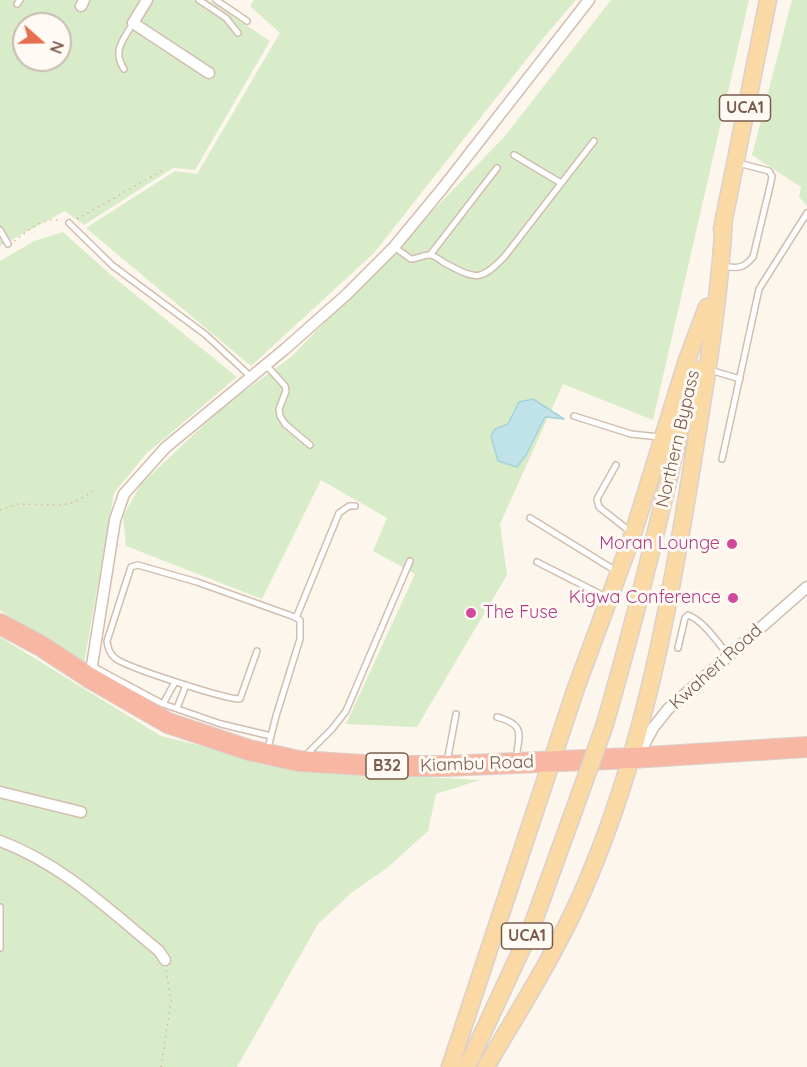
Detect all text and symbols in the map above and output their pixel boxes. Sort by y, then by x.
north arrow [12,12,72,72]
text: N [46,39,68,56]
road number: UCA1 [720,95,771,121]
street label: Northern Bypass [652,368,704,510]
place label: Moran Lounge [599,533,720,555]
marker: Moran Lounge [725,537,739,551]
place label: Kigwa Conference [569,587,721,609]
marker: Kigwa Conference [726,591,740,605]
place label: The Fuse [483,602,558,624]
marker: The Fuse [464,606,478,620]
street label: Kwaheri Road [665,620,767,714]
street label: Kiambu Road [420,751,534,777]
road number: B32 [366,753,408,779]
road number: UCA1 [502,923,552,949]

